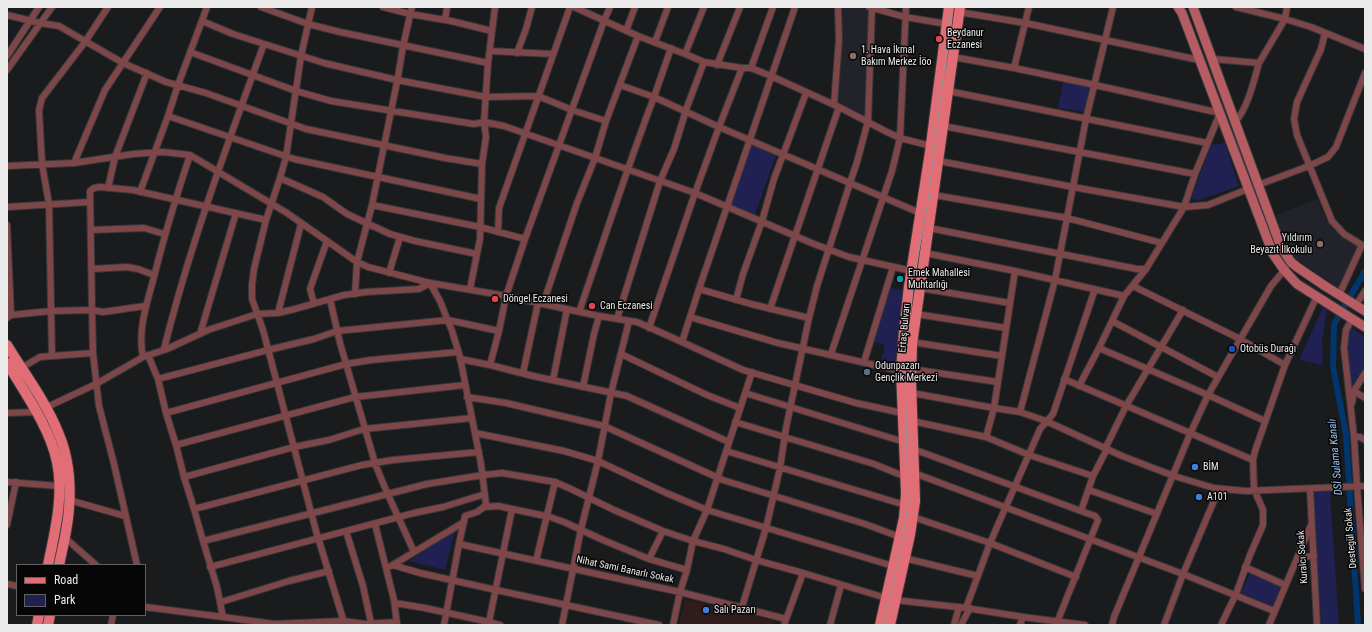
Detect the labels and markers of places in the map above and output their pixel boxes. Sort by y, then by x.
place label: Beydanur Eczanesi [947,27,984,50]
marker: Beydanur Eczanesi [934,34,944,44]
place label: 1. Hava İkmal Bakım Merkez İöo [861,44,932,68]
marker: 1. Hava İkmal Bakım Merkez İöo [848,51,858,61]
place label: Yıldırım Beyazıt İlkokulu [1250,232,1312,256]
marker: Yıldırım Beyazıt İlkokulu [1315,239,1325,249]
place label: Emek Mahallesi Muhtarlığı [908,267,970,290]
marker: Emek Mahallesi Muhtarlığı [895,274,905,284]
place label: Döngel Eczanesi [503,293,568,305]
marker: Döngel Eczanesi [490,294,500,304]
place label: Can Eczanesi [600,300,653,312]
marker: Can Eczanesi [587,301,597,311]
place label: Otobüs Durağı [1240,343,1296,355]
marker: Otobüs Durağı [1227,344,1237,354]
place label: Odunpazarı Gençlik Merkezi [875,360,938,384]
marker: Odunpazarı Gençlik Merkezi [862,367,872,377]
place label: BİM [1203,461,1219,473]
marker: BİM [1190,462,1200,472]
place label: A101 [1207,491,1228,503]
marker: A101 [1194,492,1204,502]
place label: Salı Pazarı [714,604,756,616]
marker: Salı Pazarı [701,605,711,615]

